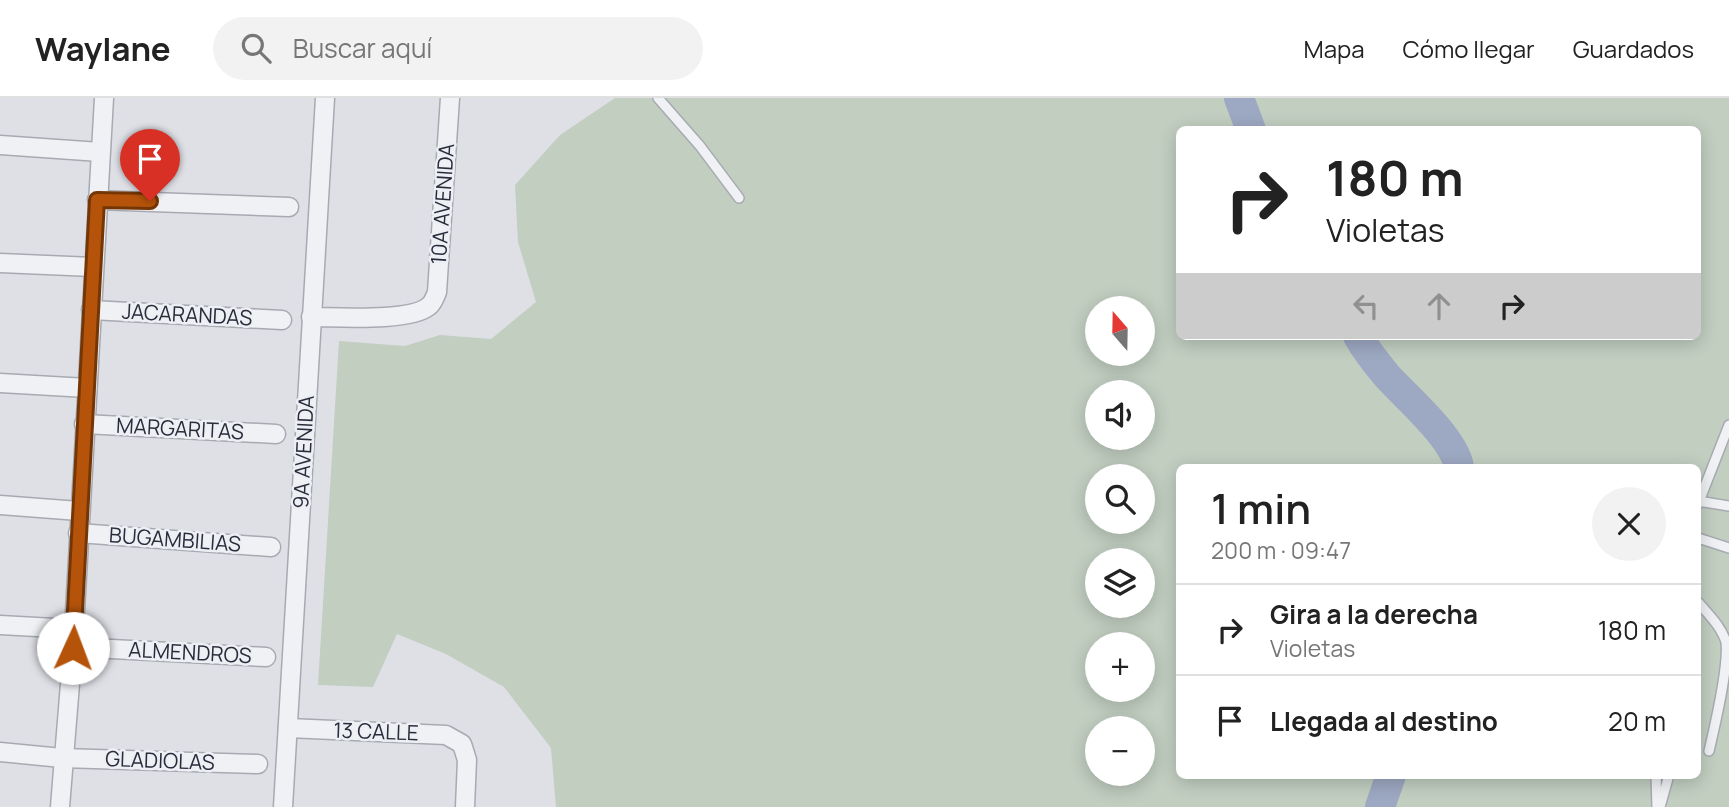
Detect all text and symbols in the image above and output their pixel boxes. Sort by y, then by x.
search box [213,17,703,80]
text: Waylane [35,26,171,71]
icon: search [237,29,275,67]
text: Buscar aquí [293,30,432,66]
text: Mapa [1304,32,1365,65]
text: Cómo llegar [1403,32,1535,65]
text: Guardados [1573,32,1694,65]
pin [120,129,180,201]
icon: arrive [131,140,169,178]
street label: 10A AVENIDA [424,142,460,265]
text: 180 m [1326,144,1464,211]
icon: right [1211,154,1302,245]
text: Violetas [1326,208,1445,252]
icon: left [1347,287,1385,325]
icon: ahead [1420,287,1458,325]
icon: right [1493,287,1531,325]
north arrow [1085,296,1155,366]
map controls [1085,296,1155,786]
street label: JACARANDAS [121,297,253,331]
button: sound [1085,380,1155,450]
street label: 9A AVENIDA [286,395,320,509]
street label: MARGARITAS [115,411,245,445]
button: search [1085,464,1155,534]
text: 1 min [1211,479,1311,537]
button: close [1592,487,1666,561]
street label: BUGAMBILIAS [108,520,242,558]
text: 200 m · 09:47 [1211,534,1351,566]
button: layers [1085,548,1155,618]
text: Gira a la derecha [1270,596,1478,632]
position arrow [36,611,110,685]
icon: right [1211,611,1249,649]
text: 180 m [1598,612,1666,648]
button: + [1085,632,1155,702]
text: Violetas [1270,632,1355,664]
street label: ALMENDROS [128,635,252,669]
icon: arrive [1211,702,1249,740]
text: Llegada al destino [1270,703,1498,739]
text: 20 m [1608,703,1666,739]
street label: 13 CALLE [333,716,419,746]
button: − [1085,716,1155,786]
street label: GLADIOLAS [105,744,215,776]

